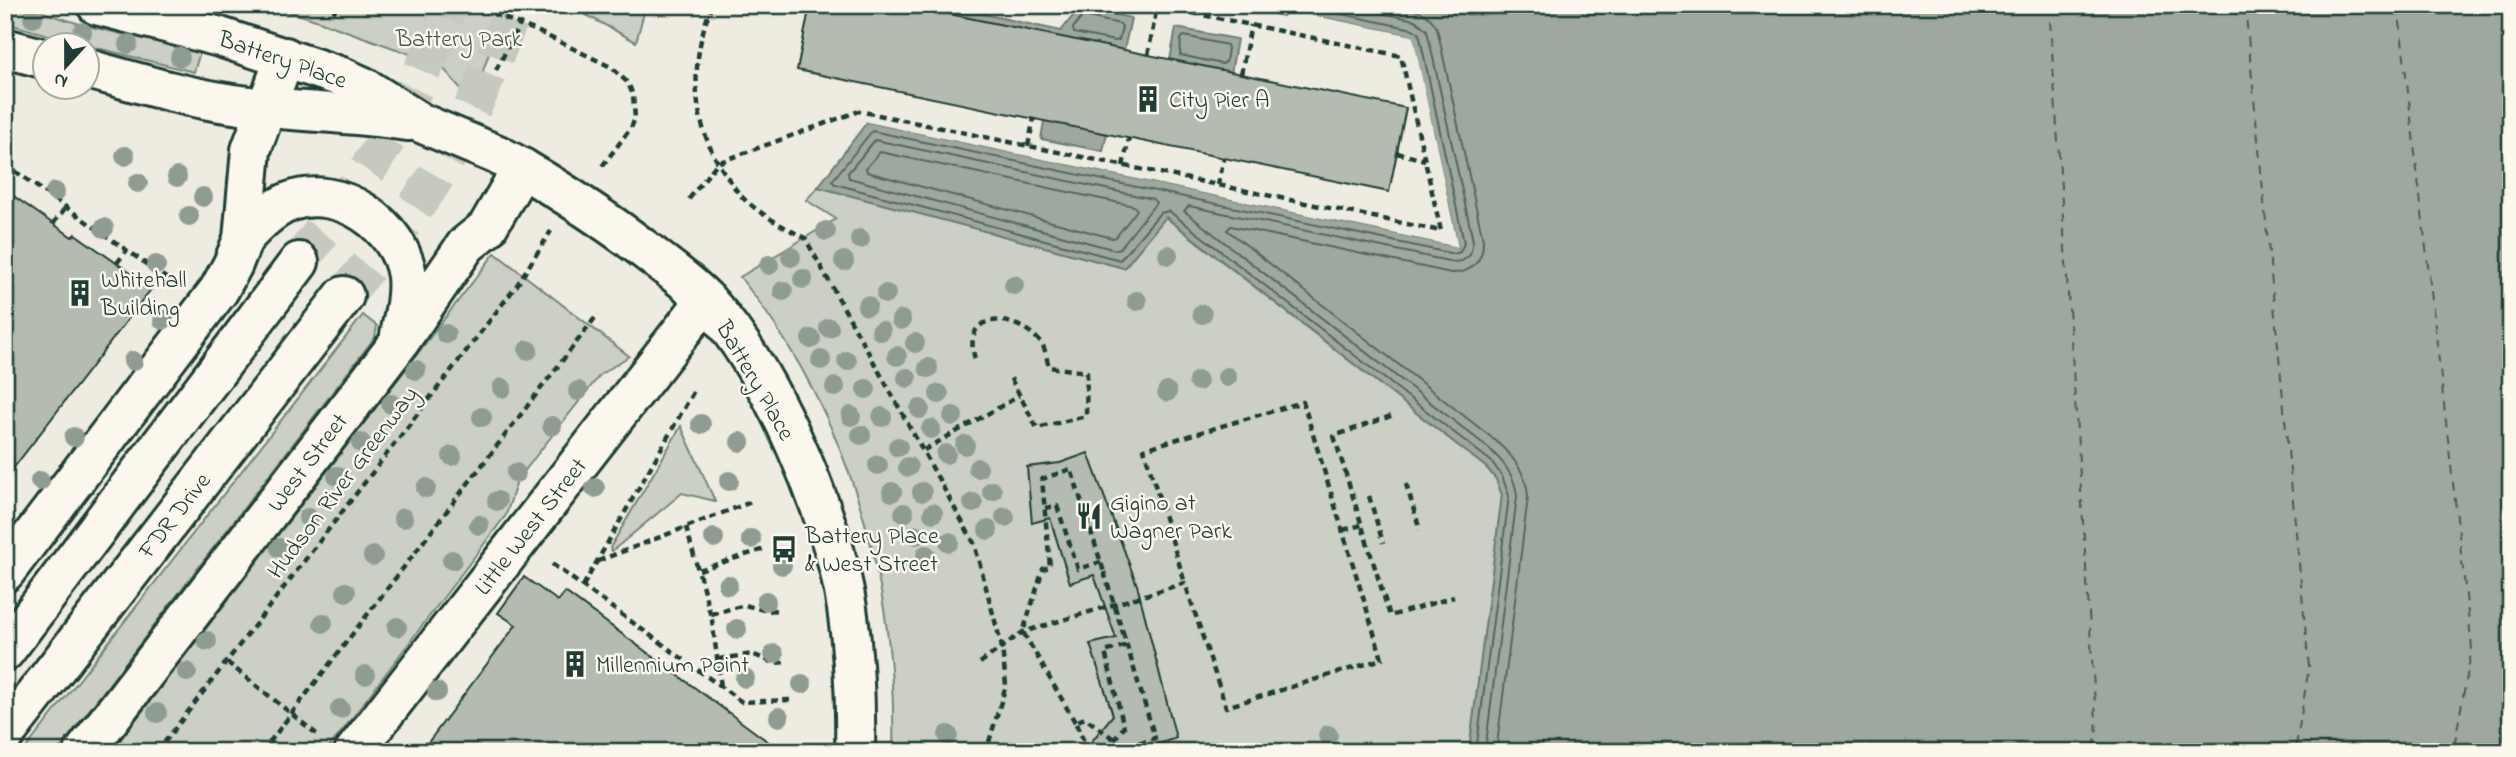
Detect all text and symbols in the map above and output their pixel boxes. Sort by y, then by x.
street label: Battery Place [212,23,351,101]
park label: Battery Park [395,23,523,59]
north arrow [32,32,102,102]
text: N [50,65,72,94]
building icon: City Pier A [1133,84,1163,114]
place label: City Pier A [1169,84,1270,120]
place label: Whitehall Building [100,264,187,327]
building icon: Whitehall Building [65,278,95,308]
street label: Battery Place [704,314,803,449]
street label: Hudson River Greenway [260,380,429,588]
street label: West Street [260,407,358,520]
street label: Little West Street [467,451,597,604]
street label: FDR Drive [130,466,221,568]
place label: Gigino at Wagner Park [1110,487,1232,550]
restaurant icon: Gigino at Wagner Park [1074,501,1104,531]
place label: Battery Place & West Street [804,520,939,583]
bus stop icon: Battery Place & West Street [769,534,799,564]
building icon: Millennium Point [560,649,590,679]
place label: Millennium Point [596,649,749,684]

